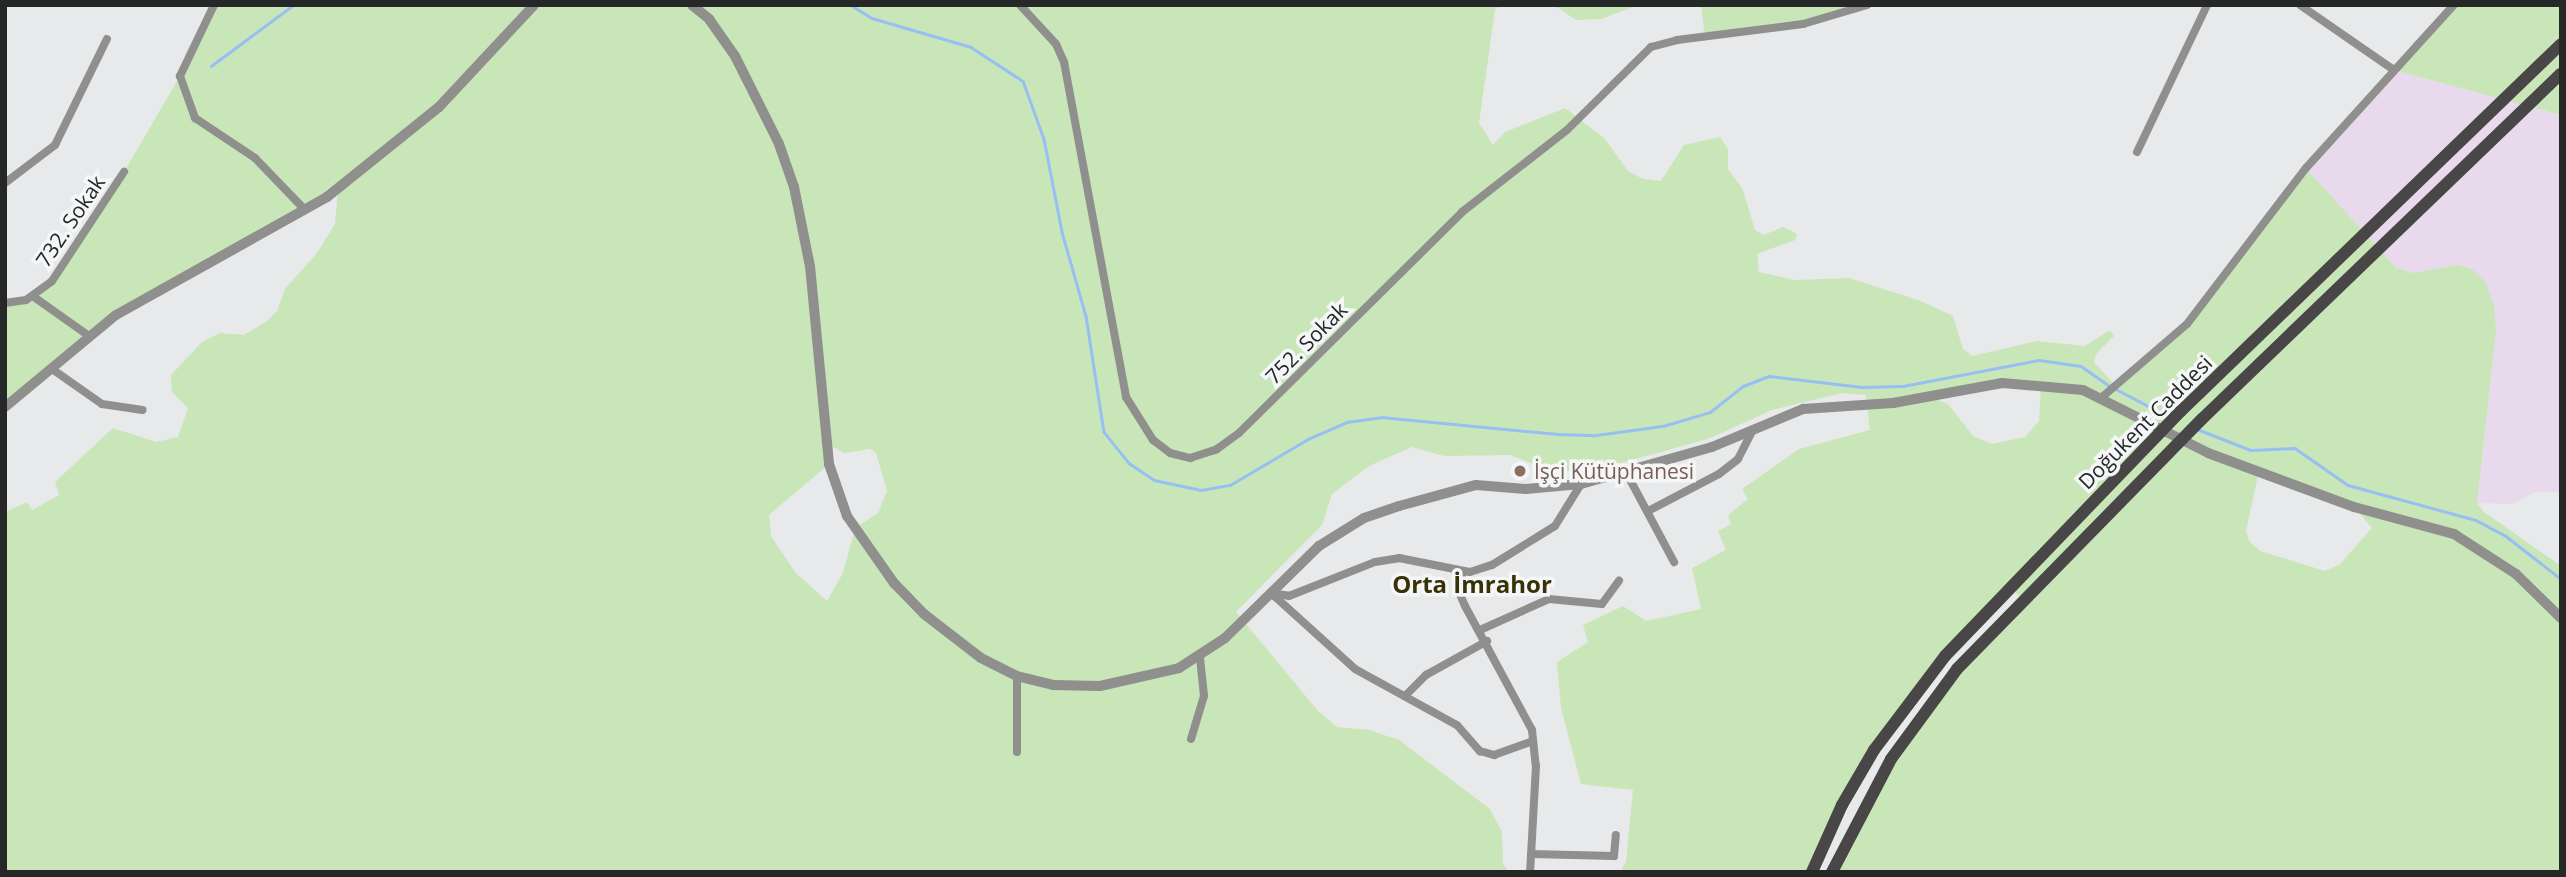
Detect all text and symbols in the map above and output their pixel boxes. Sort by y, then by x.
street label: 732. Sokak [30,170,110,272]
street label: 752. Sokak [1260,297,1352,389]
street label: Doğukent Caddesi [2073,350,2217,494]
place label: İşçi Kütüphanesi [1534,458,1694,484]
marker: İşçi Kütüphanesi [1512,463,1528,479]
district label: Orta İmrahor [1392,570,1552,598]

